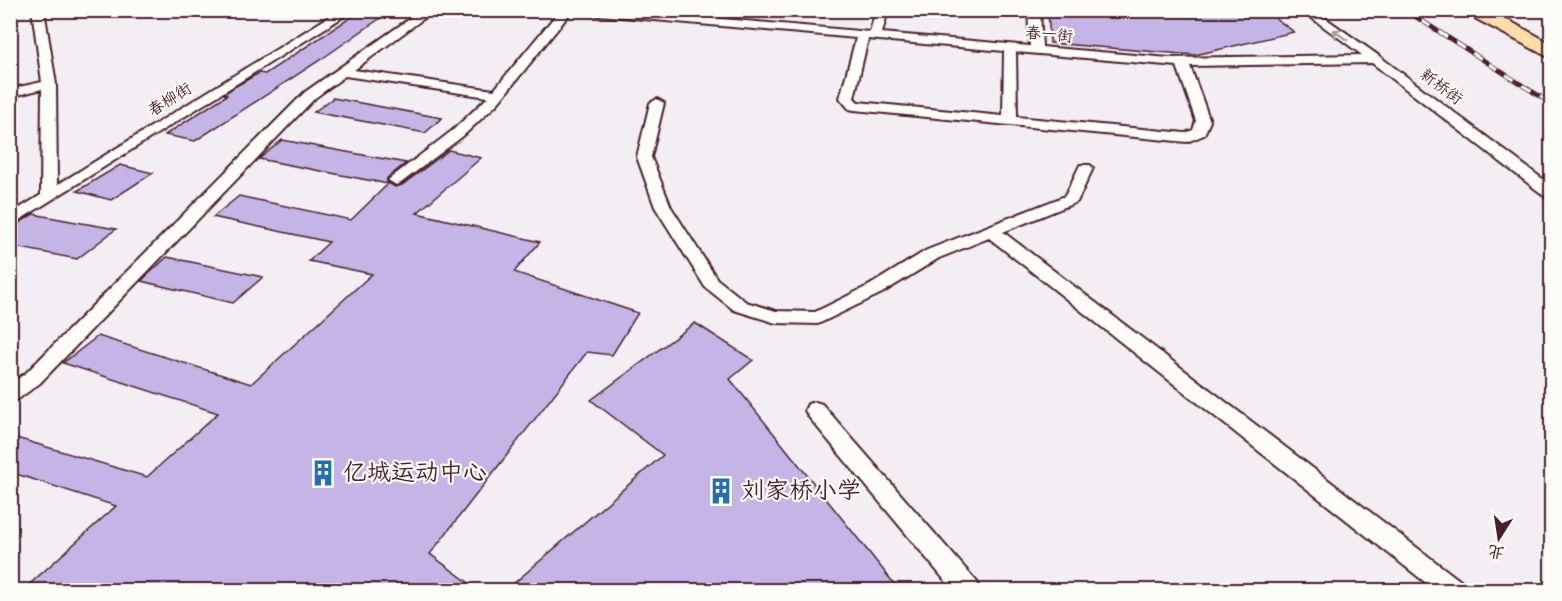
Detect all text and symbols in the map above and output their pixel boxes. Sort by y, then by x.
street label: 春一街 [1024,20,1074,50]
one-way arrow [1333,29,1349,41]
street label: 新桥街 [1414,63,1468,111]
street label: 春柳街 [143,77,197,123]
place label: 亿城运动中心 [343,454,487,493]
building icon: 亿城运动中心 [308,458,338,488]
place label: 刘家桥小学 [741,472,861,511]
building icon: 刘家桥小学 [706,476,736,506]
north arrow [1469,508,1529,568]
text: 北 [1486,537,1507,565]

